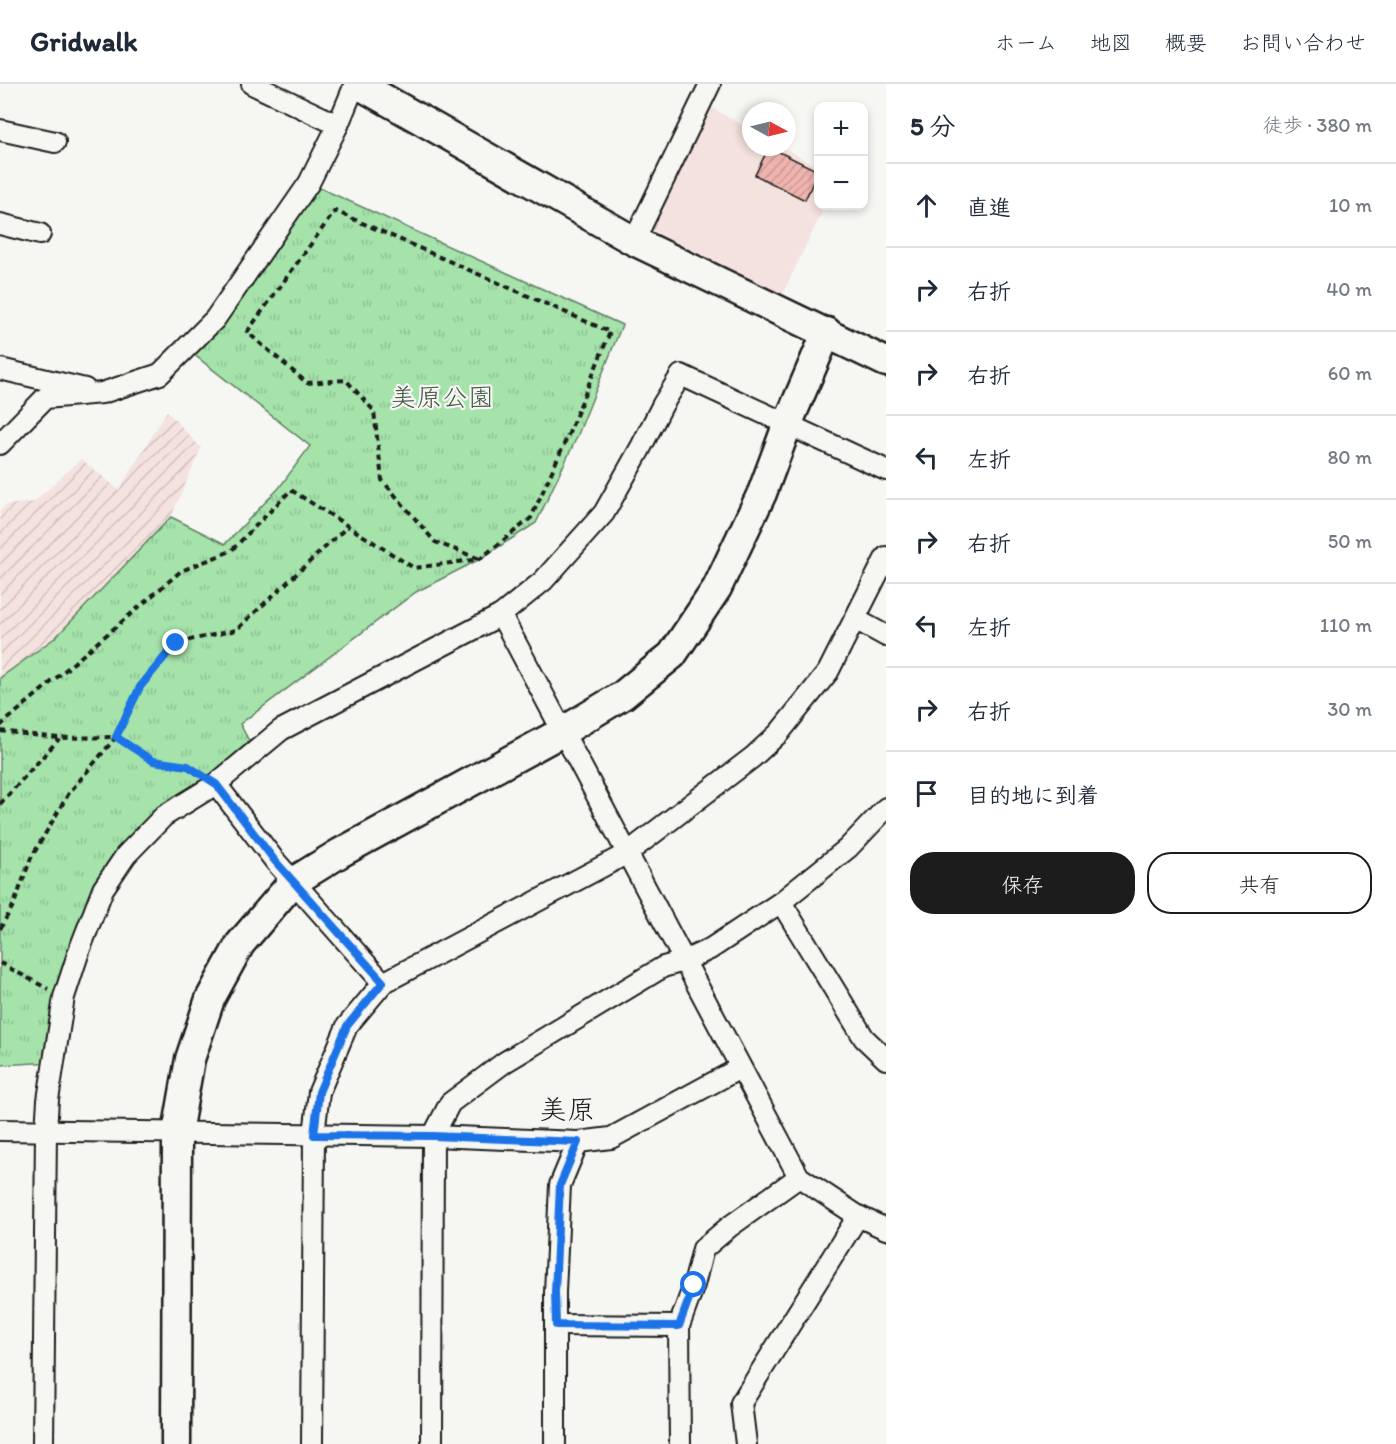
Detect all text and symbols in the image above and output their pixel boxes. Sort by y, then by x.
text: Gridwalk [30,24,138,58]
text: ホーム [995,30,1057,55]
text: 地図 [1090,30,1132,55]
text: 概要 [1165,30,1207,55]
text: お問い合わせ [1240,30,1366,55]
north arrow [742,102,796,156]
map controls [814,102,868,210]
button: + [814,102,868,156]
text: 5 分 [910,110,956,142]
text: 徒歩 · 380 m [1263,113,1372,137]
button: − [814,156,868,210]
icon: ahead [910,189,943,222]
text: 10 m [1329,193,1372,217]
text: 直進 [967,194,1011,221]
icon: right [910,273,943,306]
text: 40 m [1326,277,1372,301]
text: 右折 [967,278,1011,305]
icon: right [910,357,943,390]
text: 60 m [1328,361,1372,385]
text: 右折 [967,362,1011,389]
park label: 美原公園 [390,381,494,413]
icon: left [910,441,943,474]
text: 80 m [1327,445,1372,469]
text: 左折 [967,446,1011,473]
icon: right [910,525,943,558]
text: 50 m [1328,529,1372,553]
text: 右折 [967,530,1011,557]
icon: left [910,609,943,642]
text: 110 m [1320,613,1372,637]
text: 左折 [967,614,1011,641]
route end [162,629,188,655]
icon: right [910,693,943,726]
text: 30 m [1327,697,1372,721]
text: 右折 [967,698,1011,725]
icon: arrive [910,777,943,810]
text: 目的地に到着 [967,782,1099,809]
button: 保存 [910,852,1135,914]
button: 共有 [1147,852,1372,914]
district label: 美原 [539,1092,595,1126]
route start [680,1271,706,1297]

